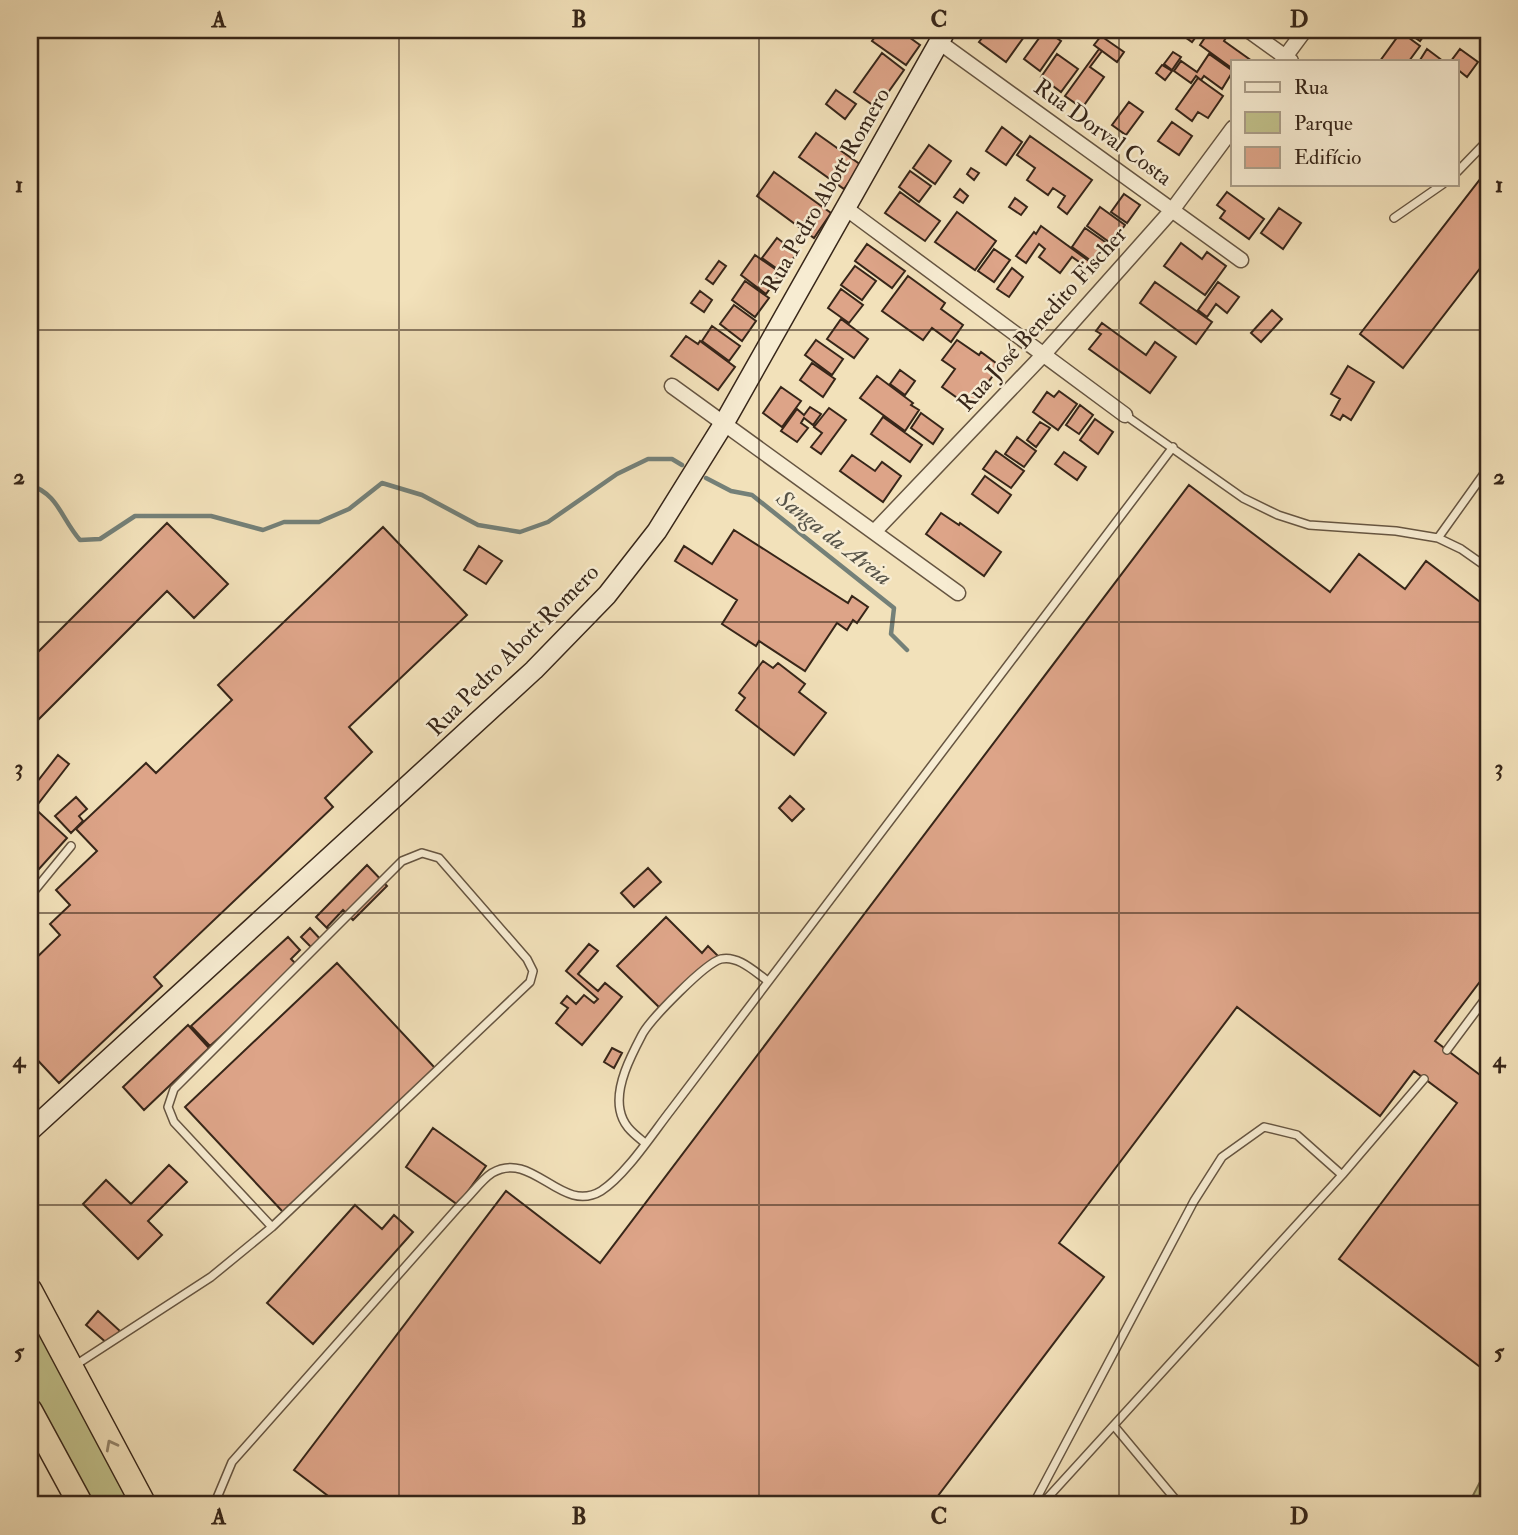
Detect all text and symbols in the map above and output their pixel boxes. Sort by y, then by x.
text: A [211,5,227,34]
text: B [571,5,587,34]
text: C [931,5,947,34]
text: D [1290,5,1308,34]
legend [1231,60,1458,186]
street label: Rua Dorval Costa [1028,72,1178,192]
text: Rua [1294,74,1329,101]
street label: Rua Pedro Abott Romero [756,82,896,298]
text: Parque [1294,110,1353,137]
text: Edifício [1294,144,1361,171]
text: 1 [15,170,23,199]
text: 1 [1495,170,1503,199]
street label: Rua José Benedito Fischer [951,220,1133,418]
text: 2 [13,462,25,491]
text: 2 [1493,462,1505,491]
water label: Sanga da Areia [769,482,898,593]
street label: Rua Pedro Abott Romero [421,558,605,742]
text: 3 [15,753,23,782]
text: 3 [1495,753,1503,782]
text: 4 [12,1045,27,1074]
text: 4 [1492,1045,1507,1074]
text: 5 [14,1337,25,1366]
text: 5 [1494,1337,1505,1366]
one-way arrow [106,1440,120,1452]
text: A [211,1502,227,1531]
text: B [571,1502,587,1531]
text: C [931,1502,947,1531]
text: D [1290,1502,1308,1531]

